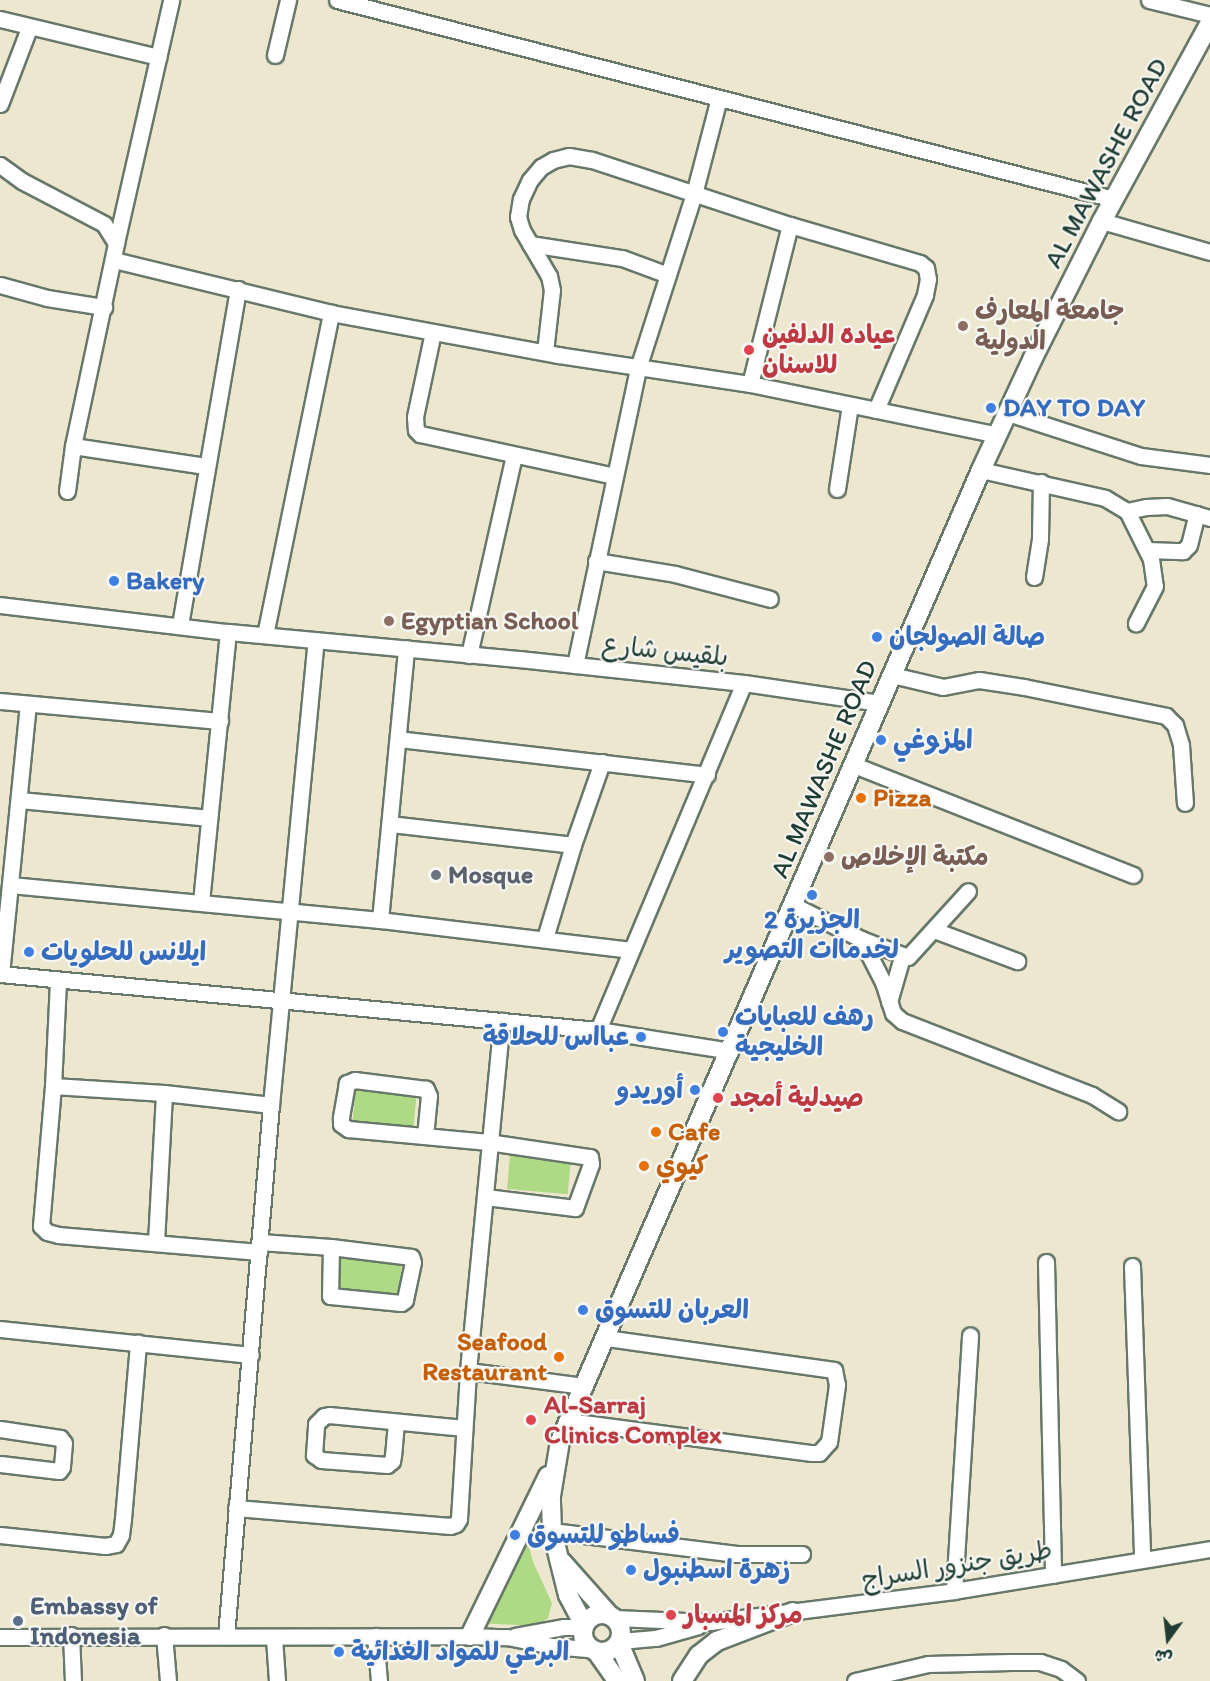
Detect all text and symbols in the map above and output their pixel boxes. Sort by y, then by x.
street label: AL MAWASHE ROAD [1038,53,1174,273]
place label: جامعة المعارف الدولية [975,295,1124,356]
place label: عياده الدلفين للاسنان [762,319,895,380]
marker: جامعة المعارف الدولية [956,319,970,333]
marker: عياده الدلفين للاسنان [740,341,758,359]
place label: DAY TO DAY [1003,392,1145,424]
marker: DAY TO DAY [984,401,998,415]
place label: Bakery [126,565,204,597]
marker: Bakery [107,574,121,588]
place label: Egyptian School [401,605,578,637]
marker: Egyptian School [382,614,396,628]
place label: صالة الصولجان [889,621,1045,653]
street label: بلقيس شارع [600,629,730,673]
marker: صالة الصولجان [870,630,884,644]
street label: AL MAWASHE ROAD [764,656,884,882]
place label: المزوغي [893,724,973,756]
marker: المزوغي [874,733,888,747]
place label: Pizza [873,782,931,814]
marker: Pizza [854,791,868,805]
place label: مكتبة الإخلاص [841,841,989,873]
marker: مكتبة الإخلاص [822,850,836,864]
place label: Mosque [448,859,533,891]
marker: Mosque [429,868,443,882]
marker: الجزيرة 2 لخدماات التصوير [805,888,819,902]
place label: الجزيرة 2 لخدماات التصوير [725,904,899,966]
place label: ايلانس للحلويات [41,936,206,968]
marker: ايلانس للحلويات [22,945,36,959]
place label: رهف للعبايات الخليجية [735,1001,874,1062]
place label: عبااس للحلاقة [482,1021,629,1053]
marker: رهف للعبايات الخليجية [716,1025,730,1039]
marker: عبااس للحلاقة [634,1030,648,1044]
place label: أوريدو [617,1074,683,1106]
place label: صيدلية أمجد [730,1082,864,1114]
marker: أوريدو [688,1083,702,1097]
marker: صيدلية أمجد [711,1091,725,1105]
place label: Cafe [668,1116,720,1148]
marker: Cafe [649,1125,663,1139]
place label: كيوي [656,1150,708,1182]
marker: كيوي [637,1159,651,1173]
place label: العربان للتسوق [595,1294,749,1326]
marker: العربان للتسوق [576,1303,590,1317]
place label: Seafood Restaurant [422,1326,547,1388]
marker: Seafood Restaurant [552,1350,566,1364]
place label: Al-Sarraj Clinics Complex [544,1389,722,1450]
marker: Al-Sarraj Clinics Complex [522,1411,540,1429]
place label: فساطو للتسوق [527,1519,680,1551]
marker: فساطو للتسوق [508,1528,522,1542]
street label: طريق جنزور السراج [859,1535,1055,1595]
place label: زهرة اسطنبول [643,1554,790,1586]
marker: زهرة اسطنبول [624,1563,638,1577]
place label: Embassy of Indonesia [30,1590,158,1652]
place label: مركز المسبار [684,1599,803,1631]
marker: مركز المسبار [662,1606,680,1624]
north arrow [1138,1609,1198,1669]
marker: Embassy of Indonesia [11,1614,25,1628]
place label: البرعي للمواد الغذائية [351,1636,569,1668]
marker: البرعي للمواد الغذائية [332,1645,346,1659]
text: ش [1152,1645,1174,1668]

